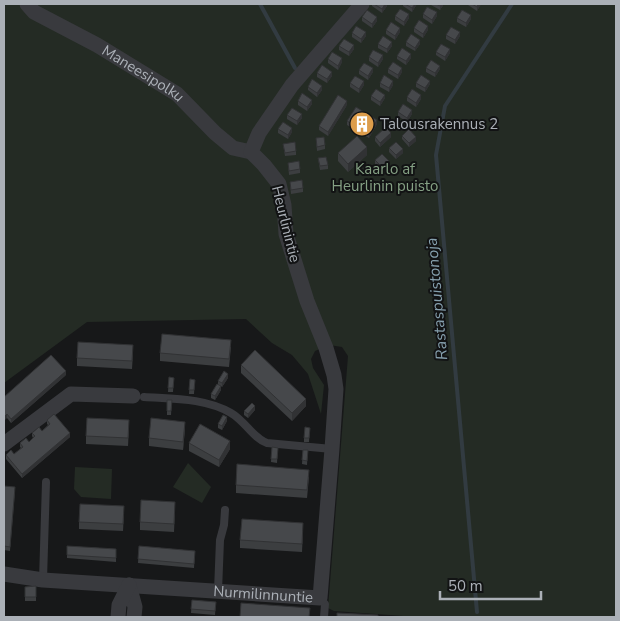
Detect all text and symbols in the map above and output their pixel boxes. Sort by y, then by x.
street label: Maneesipolku [98,40,189,106]
building icon: Talousrakennus 2 [349,111,375,137]
place label: Talousrakennus 2 [380,114,498,134]
park label: Kaarlo af Heurlinin puisto [332,159,438,196]
street label: Heurlinintie [267,184,305,264]
water label: Rastaspuistonoja [421,237,453,361]
scale bar [440,568,541,600]
text: 50 m [448,576,483,596]
street label: Nurmilinnuntie [213,581,314,608]

